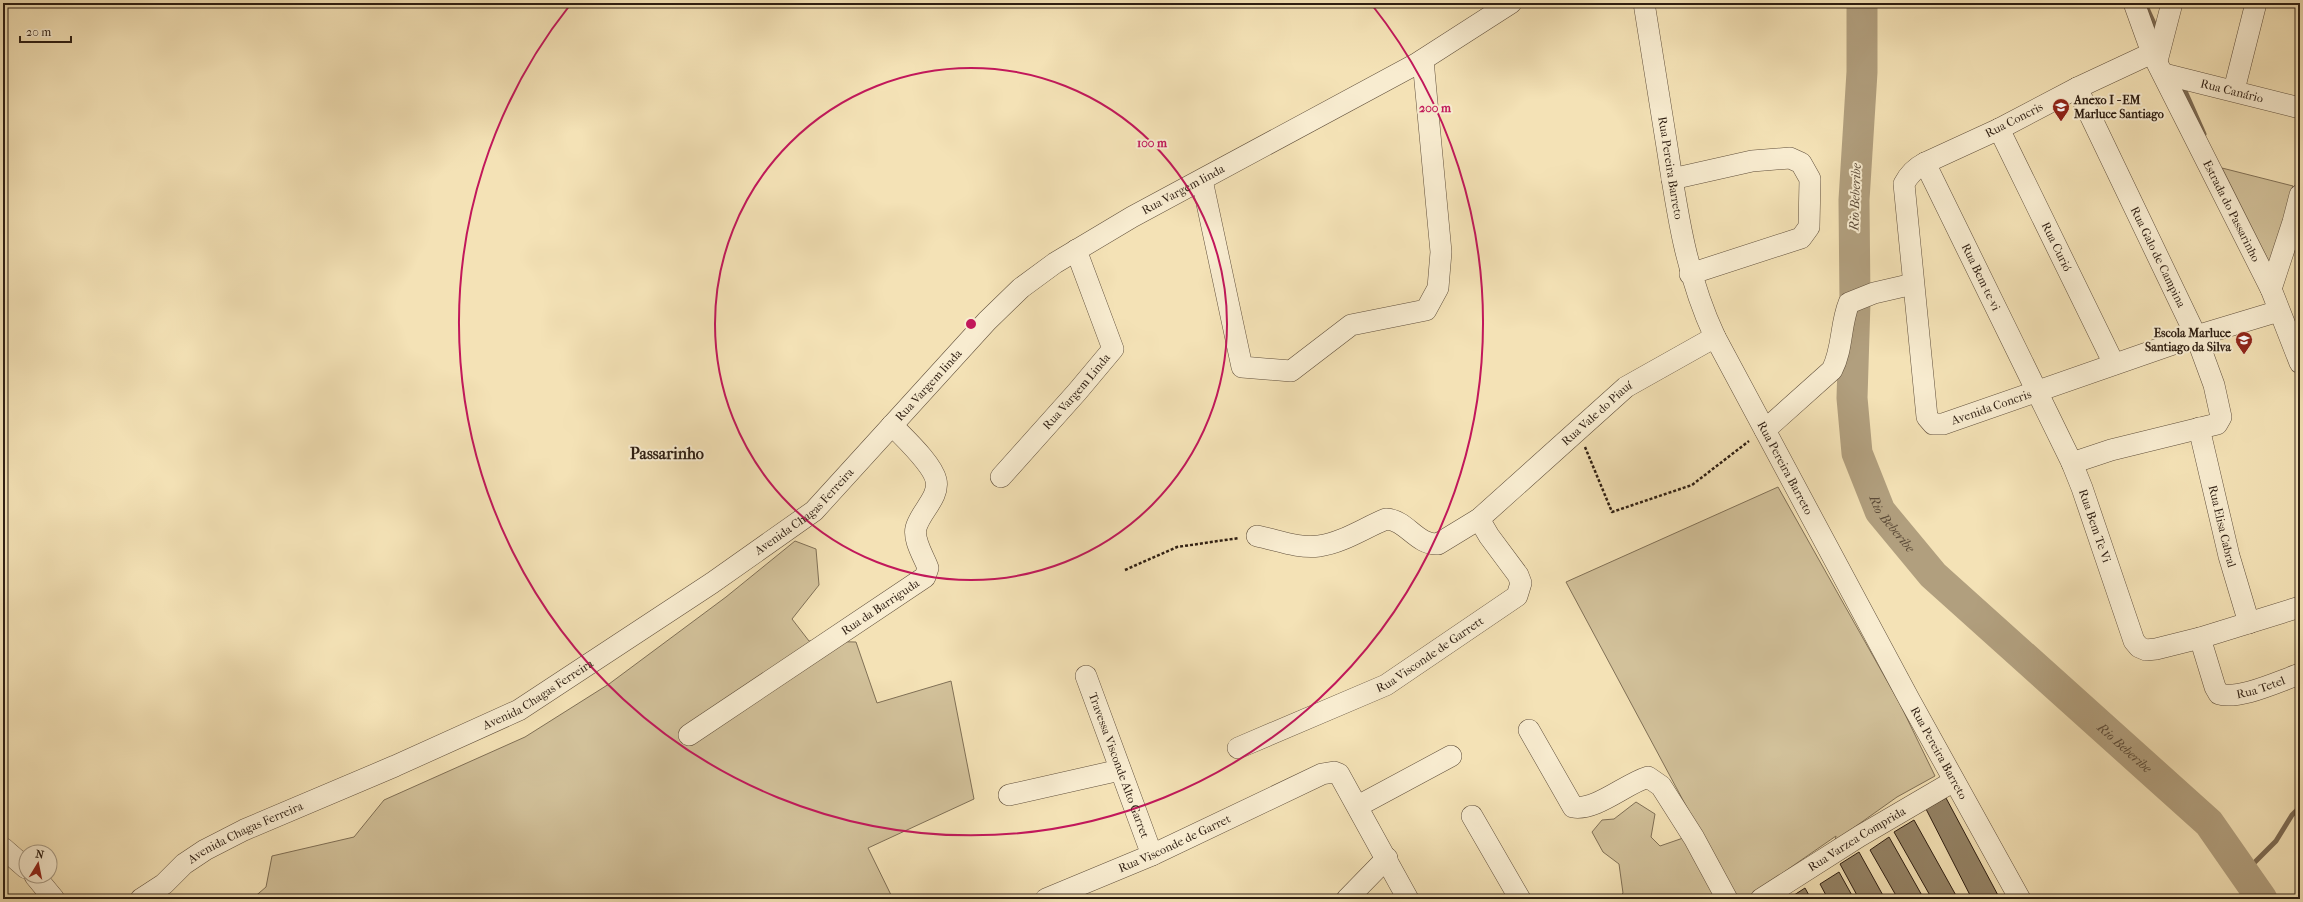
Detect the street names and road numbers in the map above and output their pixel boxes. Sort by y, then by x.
street label: Rua Canário [2199,76,2265,106]
street label: Rua Concris [1983,99,2046,140]
street label: Rua Pereira Barreto [1655,115,1686,221]
street label: Estrada do Passarinho [2200,158,2263,264]
street label: Rua Vargem linda [1139,161,1227,217]
street label: Rua Galo de Campina [2127,204,2189,310]
street label: Rua Curió [2039,220,2075,274]
street label: Rua Bem-te-vi [1958,241,2003,313]
street label: Rua Vargem linda [892,346,965,424]
street label: Rua Vargem Linda [1040,350,1113,432]
street label: Rua Vale do Piauí [1559,378,1635,448]
street label: Avenida Concris [1948,387,2034,428]
street label: Rua Pereira Barreto [1754,419,1816,517]
street label: Avenida Chagas Ferreira [751,465,857,558]
street label: Rua Elisa Cabral [2206,484,2239,570]
street label: Rua Bem Te Vi [2076,487,2114,565]
street label: Rua da Barriguda [839,576,922,638]
street label: Rua Visconde de Garrett [1374,613,1487,695]
street label: Avenida Chagas Ferreira [480,656,596,733]
street label: Rua Tetel [2235,673,2287,702]
street label: Travessa Visconde Alto Garret [1086,690,1152,840]
street label: Rua Pereira Barreto [1908,704,1970,802]
street label: Avenida Chagas Ferreira [184,799,306,867]
street label: Rua Varzea Comprida [1805,804,1908,874]
street label: Rua Visconde de Garret [1116,811,1233,875]

